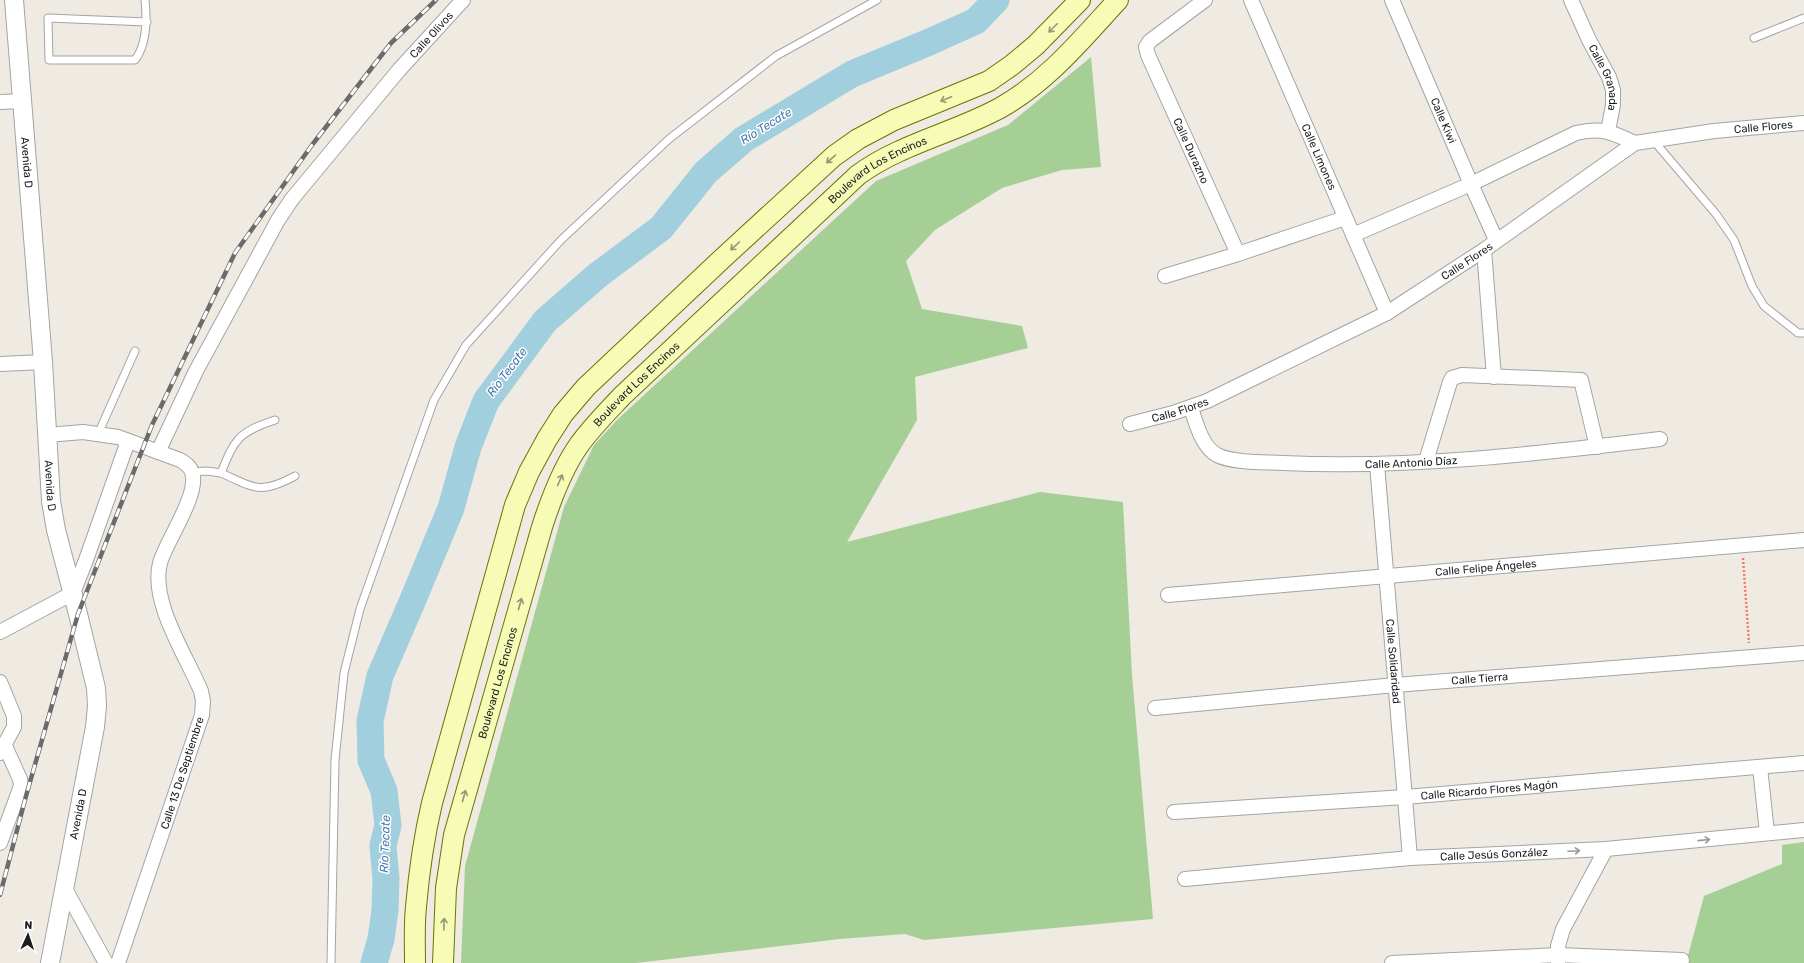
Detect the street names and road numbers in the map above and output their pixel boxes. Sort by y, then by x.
street label: Calle Olivos [407,9,456,61]
street label: Calle Granada [1586,42,1619,112]
street label: Calle Kiwi [1428,96,1459,145]
street label: Calle Durazno [1170,116,1211,186]
street label: Calle Flores [1733,118,1794,136]
street label: Calle Limones [1299,122,1339,193]
street label: Boulevard Los Encinos [826,134,929,207]
street label: Avenida D [18,136,35,189]
street label: Calle Flores [1439,240,1496,283]
street label: Boulevard Los Encinos [591,339,683,429]
street label: Calle Flores [1150,395,1211,425]
street label: Calle Antonio Díaz [1365,454,1458,471]
street label: Avenida D [42,460,59,512]
street label: Calle Felipe Ángeles [1435,557,1538,579]
street label: Calle Solidaridad [1383,619,1403,704]
street label: Boulevard Los Encinos [476,625,520,740]
street label: Calle Tierra [1451,670,1509,688]
street label: Calle 13 De Septiembre [158,715,207,831]
street label: Calle Ricardo Flores Magón [1420,778,1558,803]
street label: Avenida D [67,788,90,841]
street label: Calle Jesús González [1440,846,1549,864]

